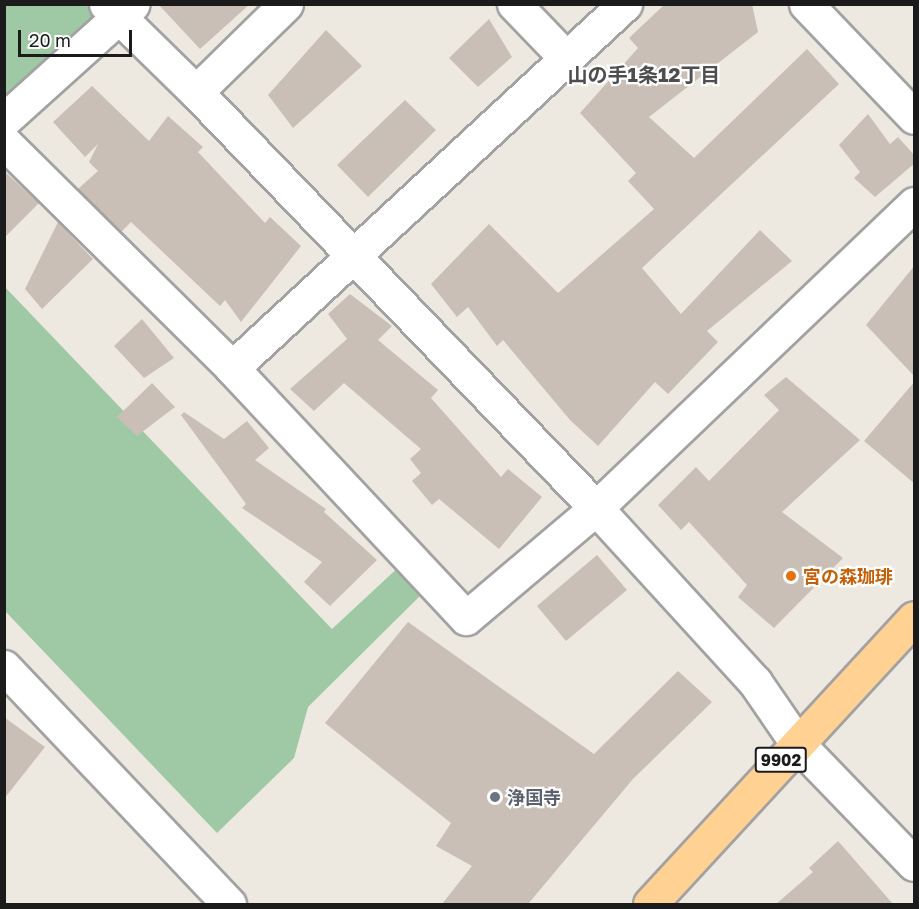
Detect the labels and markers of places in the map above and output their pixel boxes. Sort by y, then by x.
place label: 宮の森珈琲 [803,565,893,587]
marker: 宮の森珈琲 [784,569,798,583]
place label: 浄国寺 [507,786,561,808]
marker: 浄国寺 [488,790,502,804]

